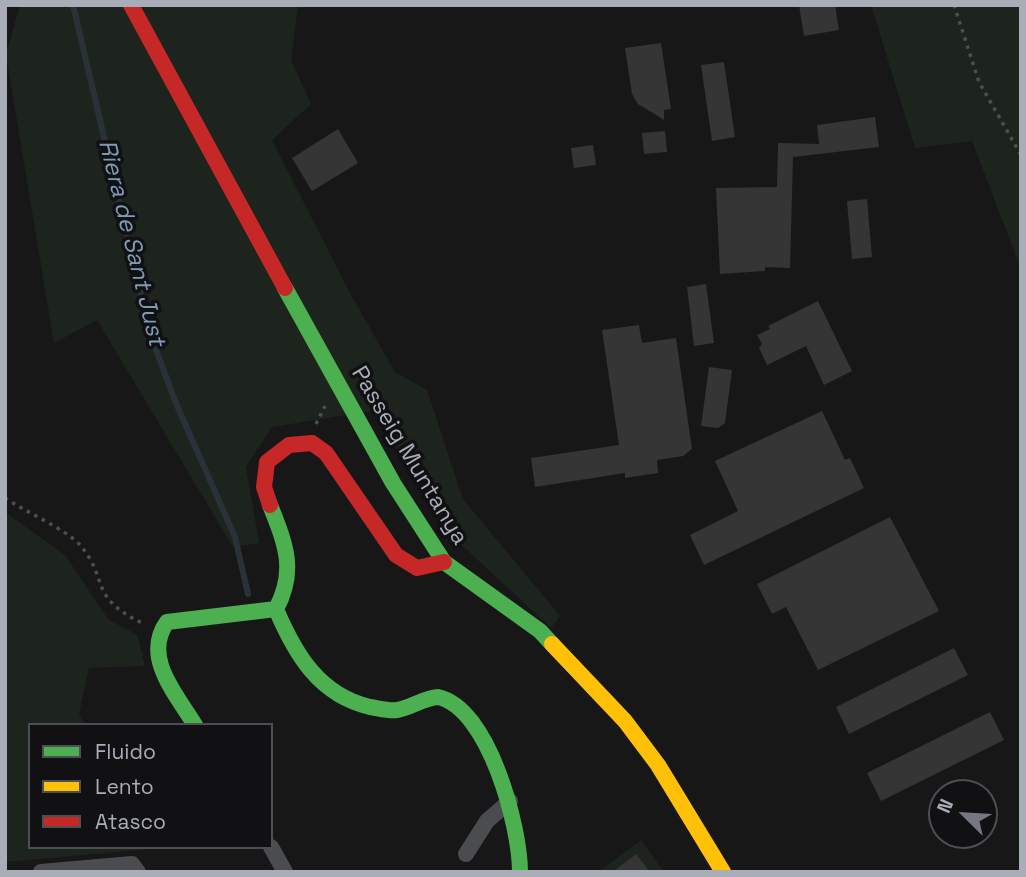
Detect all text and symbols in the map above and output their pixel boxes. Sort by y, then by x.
water label: Riera de Sant Just [91,137,171,349]
street label: Passeig Muntanya [345,362,473,550]
legend [28,723,273,849]
text: Fluido [95,738,156,765]
text: Lento [95,773,154,800]
north arrow [928,779,998,849]
text: N [931,795,959,817]
text: Atasco [95,808,166,835]

